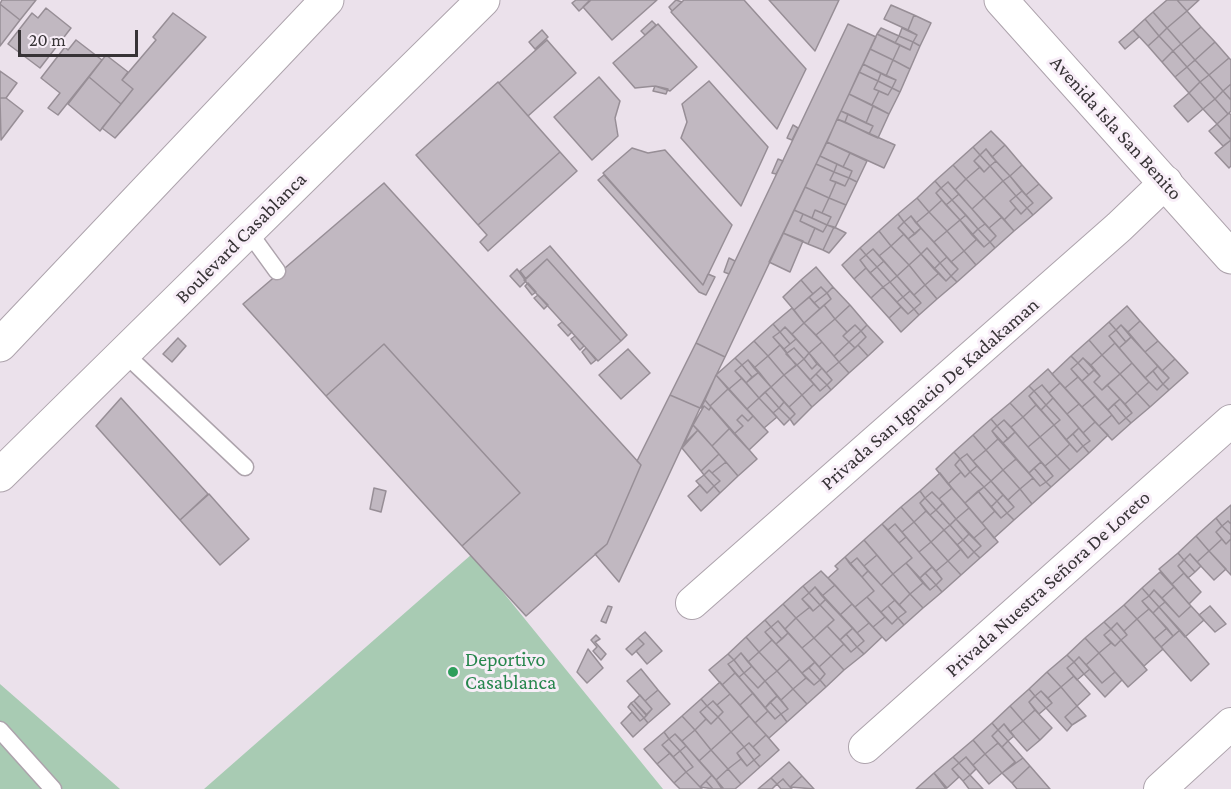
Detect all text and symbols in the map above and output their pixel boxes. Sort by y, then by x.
scale bar [21,18,141,56]
text: 20 m [29,30,66,50]
street label: Avenida Isla San Benito [1045,51,1187,205]
street label: Boulevard Casablanca [170,167,312,309]
street label: Privada San Ignacio De Kadakaman [816,293,1044,495]
street label: Privada Nuestra Señora De Loreto [941,486,1155,682]
place label: Deportivo Casablanca [465,648,556,695]
marker: Deportivo Casablanca [446,665,460,679]

